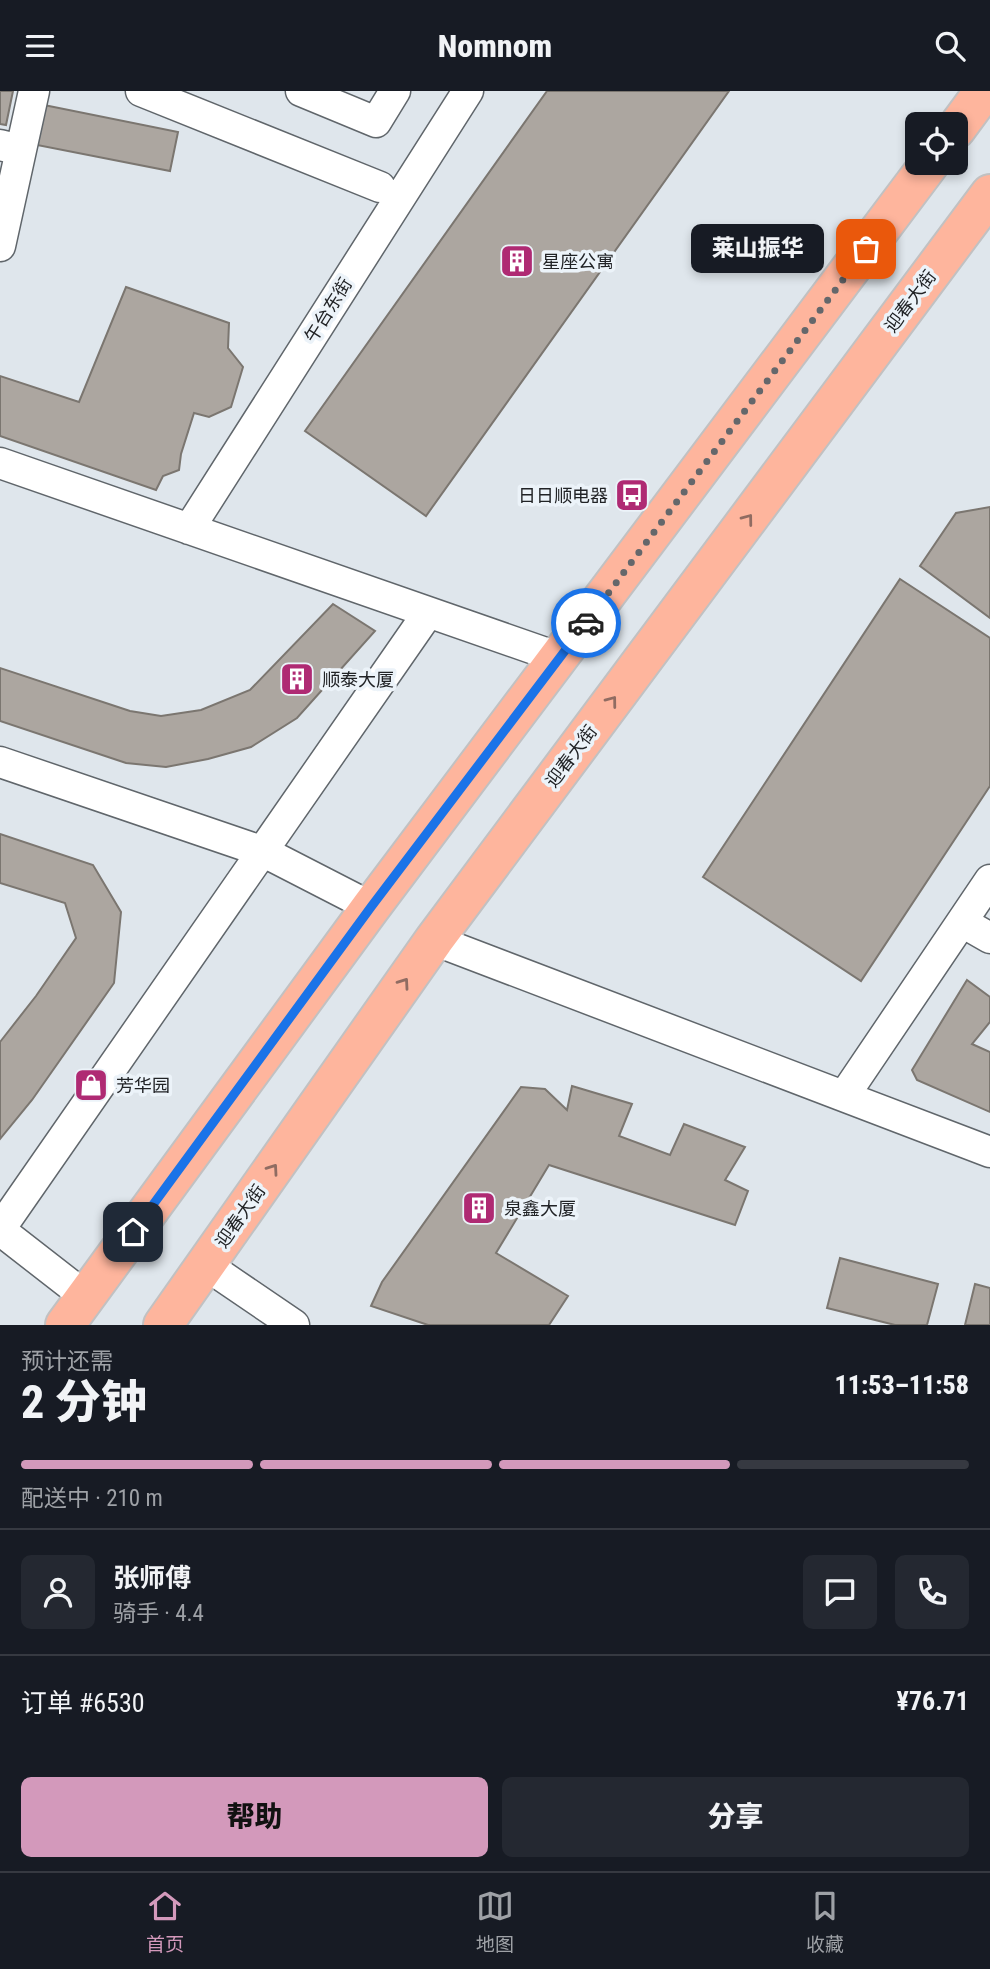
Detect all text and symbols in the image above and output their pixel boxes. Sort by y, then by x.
icon: menu [21,27,59,65]
text: Nomnom [438,27,552,65]
icon: search [931,27,969,65]
map controls [905,112,968,175]
button: locate [905,112,968,175]
pin [836,219,896,279]
callout: 莱山振华 [691,225,824,273]
icon: bag [847,230,885,268]
text: 莱山振华 [712,235,804,262]
building icon: 星座公寓 [498,242,536,280]
place label: 星座公寓 [542,251,614,272]
street label: 迎春大街 [880,266,940,336]
street label: 午台东街 [300,274,356,346]
bus stop icon: 日日顺电器 [613,476,651,514]
place label: 日日顺电器 [518,485,608,506]
one-way arrow [739,514,752,527]
courier [551,588,621,658]
icon: car [567,604,605,642]
building icon: 顺泰大厦 [278,660,316,698]
place label: 顺泰大厦 [322,669,394,690]
one-way arrow [603,696,616,709]
street label: 迎春大街 [541,721,601,791]
one-way arrow [396,978,408,991]
shop icon: 芳华园 [72,1066,110,1104]
place label: 芳华园 [116,1075,170,1096]
one-way arrow [265,1164,277,1177]
street label: 迎春大街 [211,1180,269,1252]
building icon: 泉鑫大厦 [460,1189,498,1227]
place label: 泉鑫大厦 [504,1198,576,1219]
pin [103,1202,163,1262]
icon: home [114,1213,152,1251]
text: 预计还需 [21,1348,113,1375]
text: 11:53–11:58 [835,1370,969,1400]
text: 2 分钟 [21,1375,147,1429]
text: 配送中 · 210 m [21,1485,163,1512]
button: person [21,1555,95,1629]
button: chat [803,1555,877,1629]
button: phone [895,1555,969,1629]
text: 张师傅 [113,1563,191,1593]
text: 骑手 · 4.4 [113,1600,204,1627]
text: ¥76.71 [897,1686,969,1716]
text: 订单 #6530 [21,1688,145,1718]
button: 帮助 [21,1777,488,1857]
button: 分享 [502,1777,969,1857]
tab: 首页 [146,1887,184,1956]
tab: 地图 [476,1887,514,1956]
tab: 收藏 [806,1887,844,1956]

